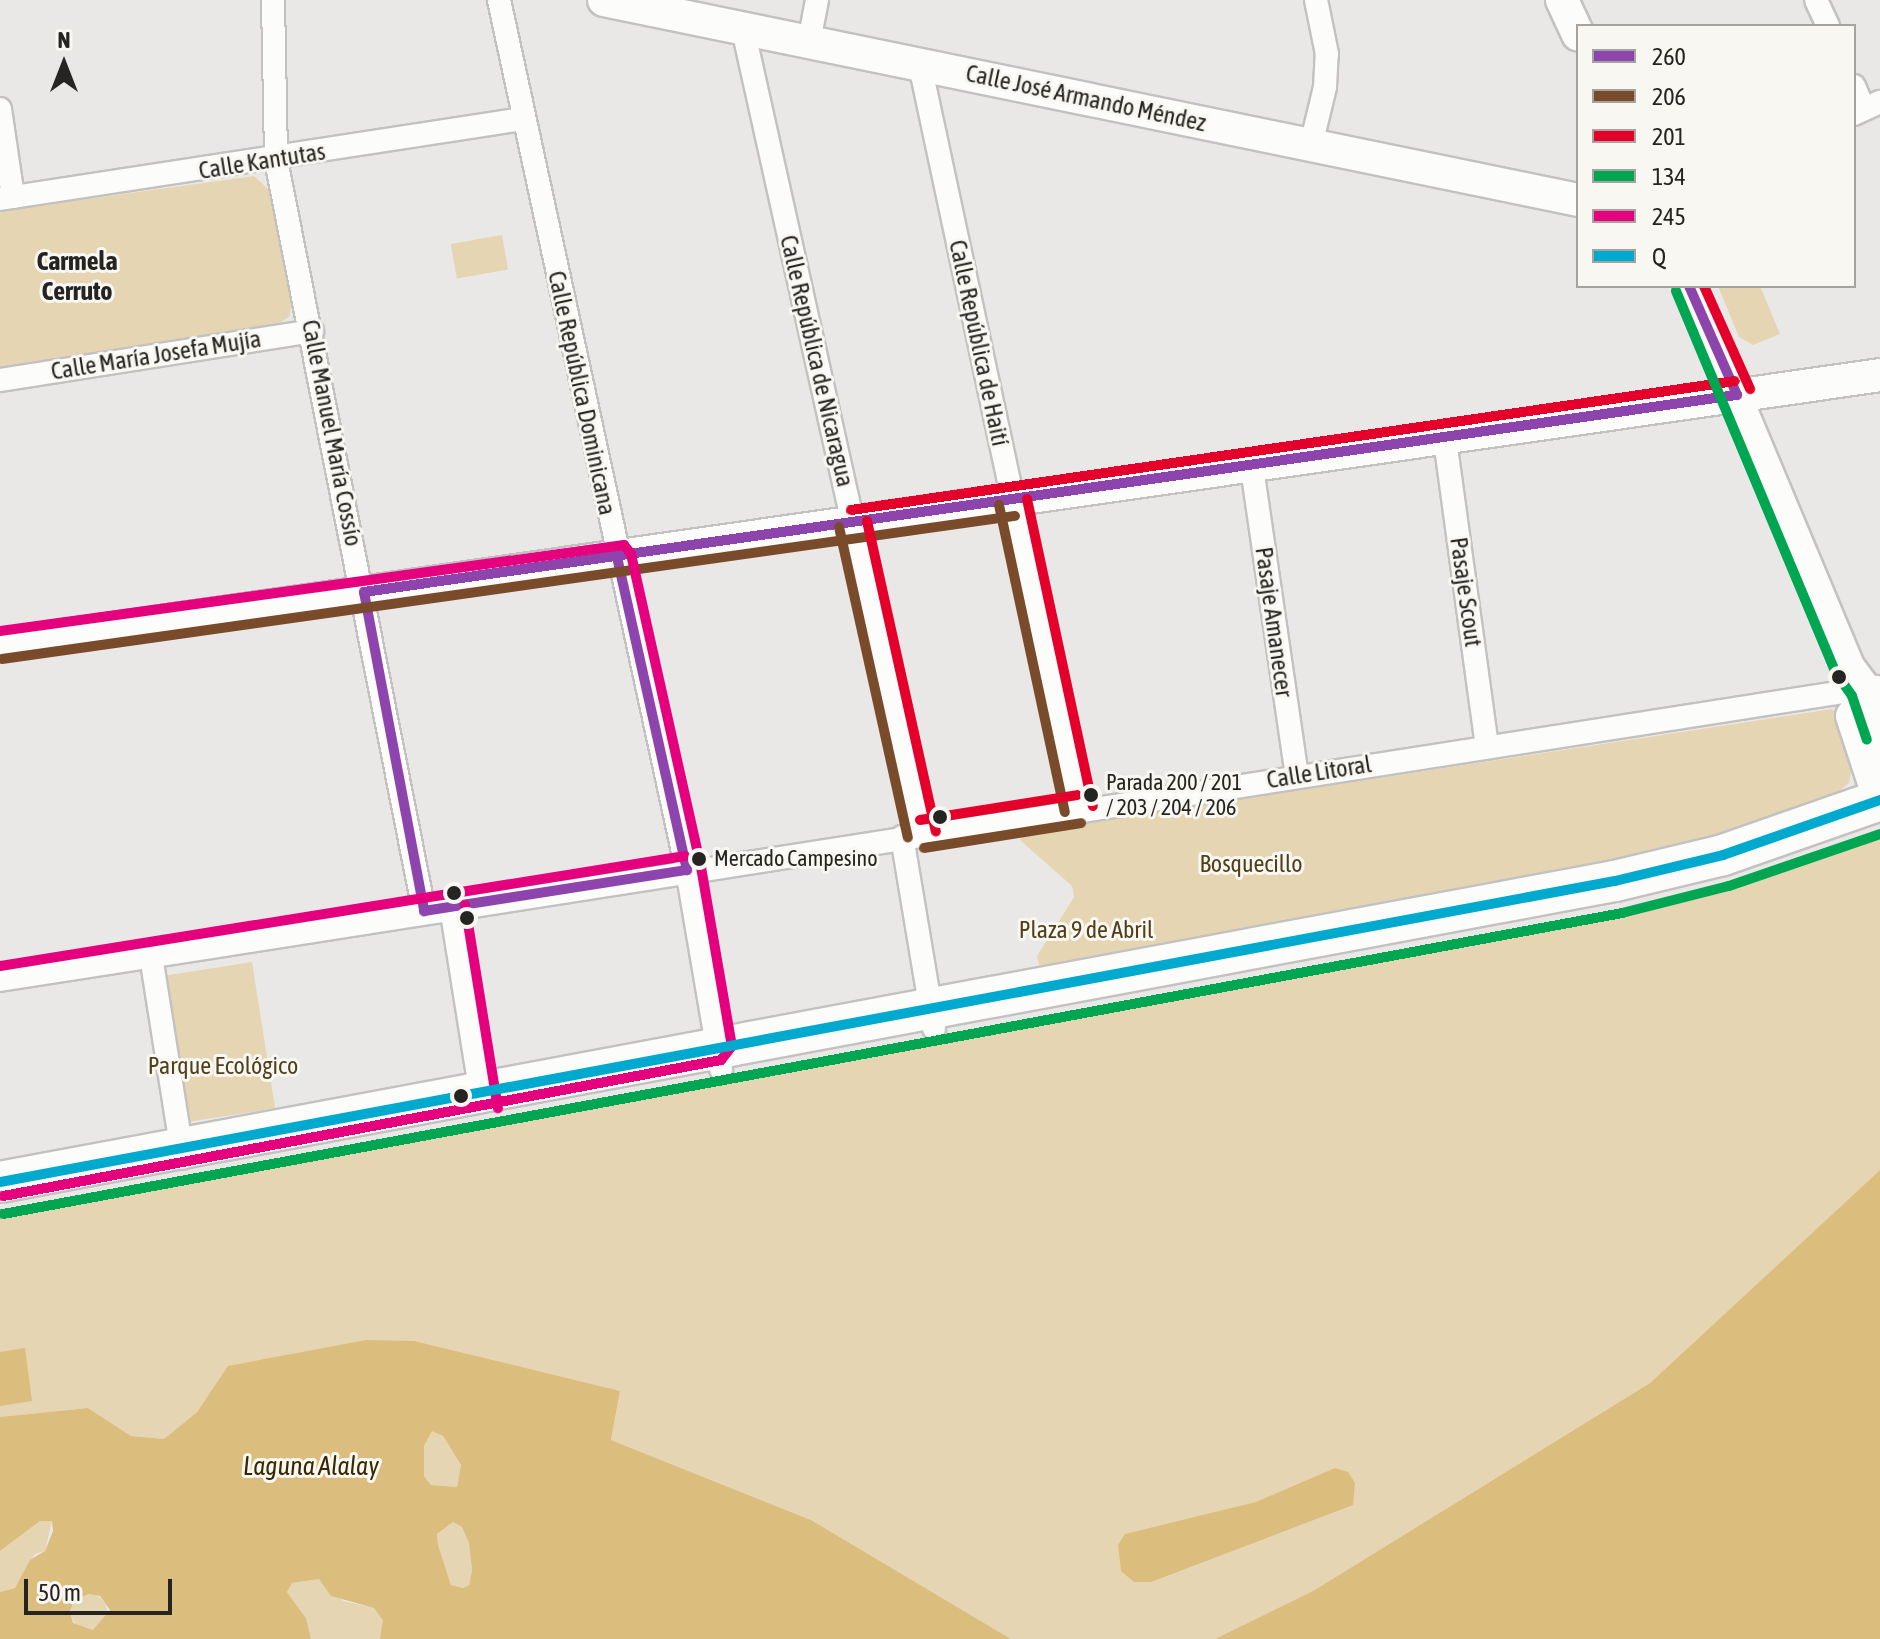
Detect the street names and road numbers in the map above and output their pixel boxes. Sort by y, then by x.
street label: Calle José Armando Méndez [963,58,1209,138]
street label: Calle Kantutas [197,137,327,185]
street label: Calle República de Nicaragua [774,232,860,490]
street label: Calle República de Haití [943,237,1015,449]
street label: Calle República Dominicana [542,268,622,518]
street label: Calle Manuel María Cossío [296,317,368,549]
street label: Calle María Josefa Mujía [49,324,263,386]
street label: Pasaje Scout [1444,535,1488,649]
street label: Pasaje Amanecer [1249,545,1299,699]
street label: Calle Litoral [1265,750,1373,794]

